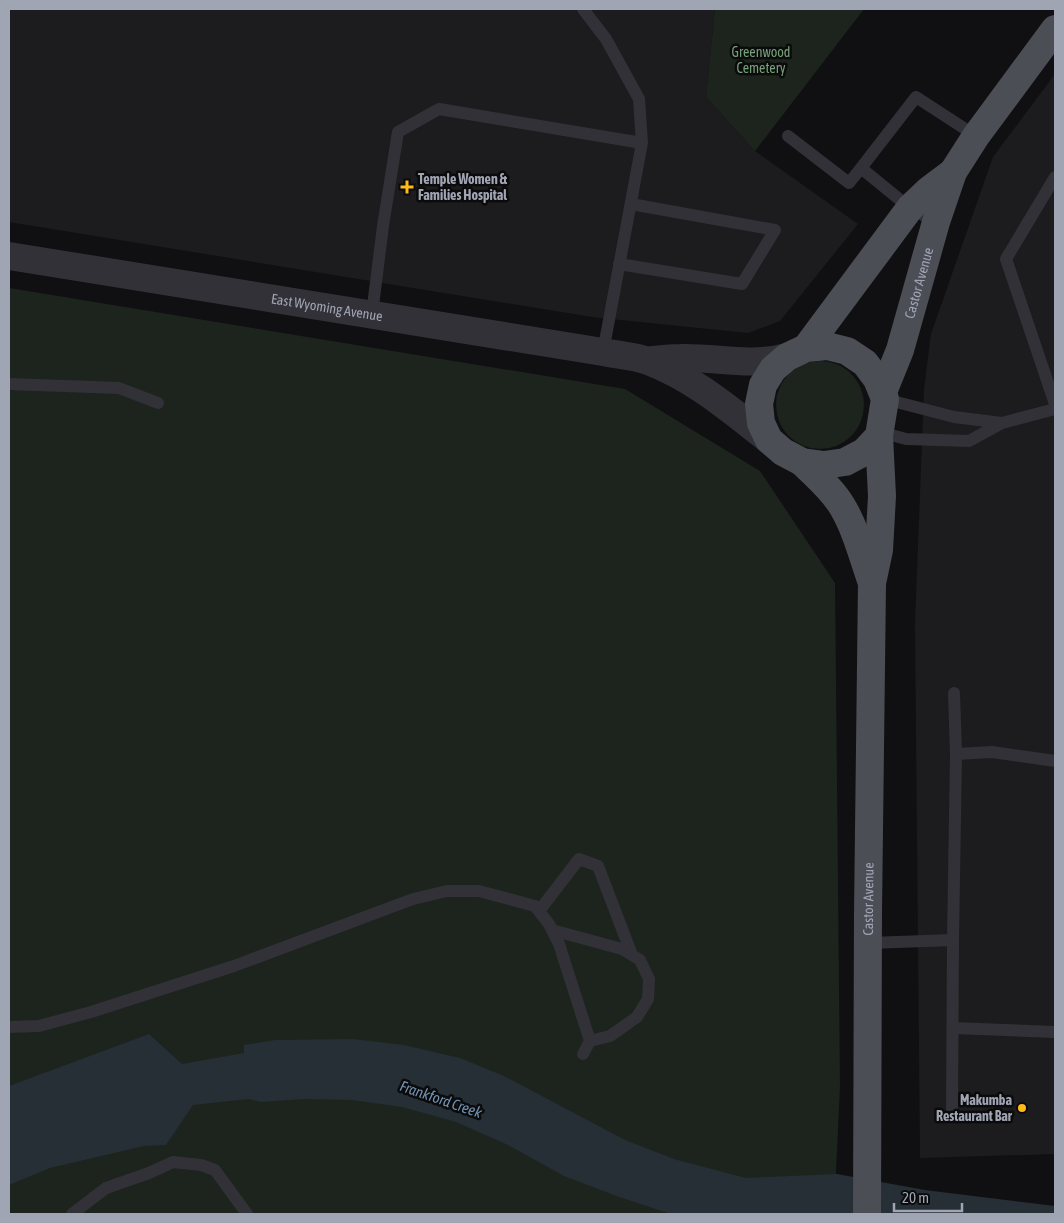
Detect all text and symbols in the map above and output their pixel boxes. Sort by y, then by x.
park label: Greenwood Cemetery [732,44,791,76]
place label: Temple Women & Families Hospital [418,171,508,203]
marker: Temple Women & Families Hospital [400,180,414,194]
street label: Castor Avenue [901,246,936,320]
street label: East Wyoming Avenue [270,290,384,324]
street label: Castor Avenue [860,862,877,936]
water label: Frankford Creek [398,1077,485,1121]
place label: Makumba Restaurant Bar [936,1092,1013,1124]
marker: Makumba Restaurant Bar [1016,1102,1028,1114]
scale bar [894,1180,962,1212]
text: 20 m [902,1189,929,1206]

